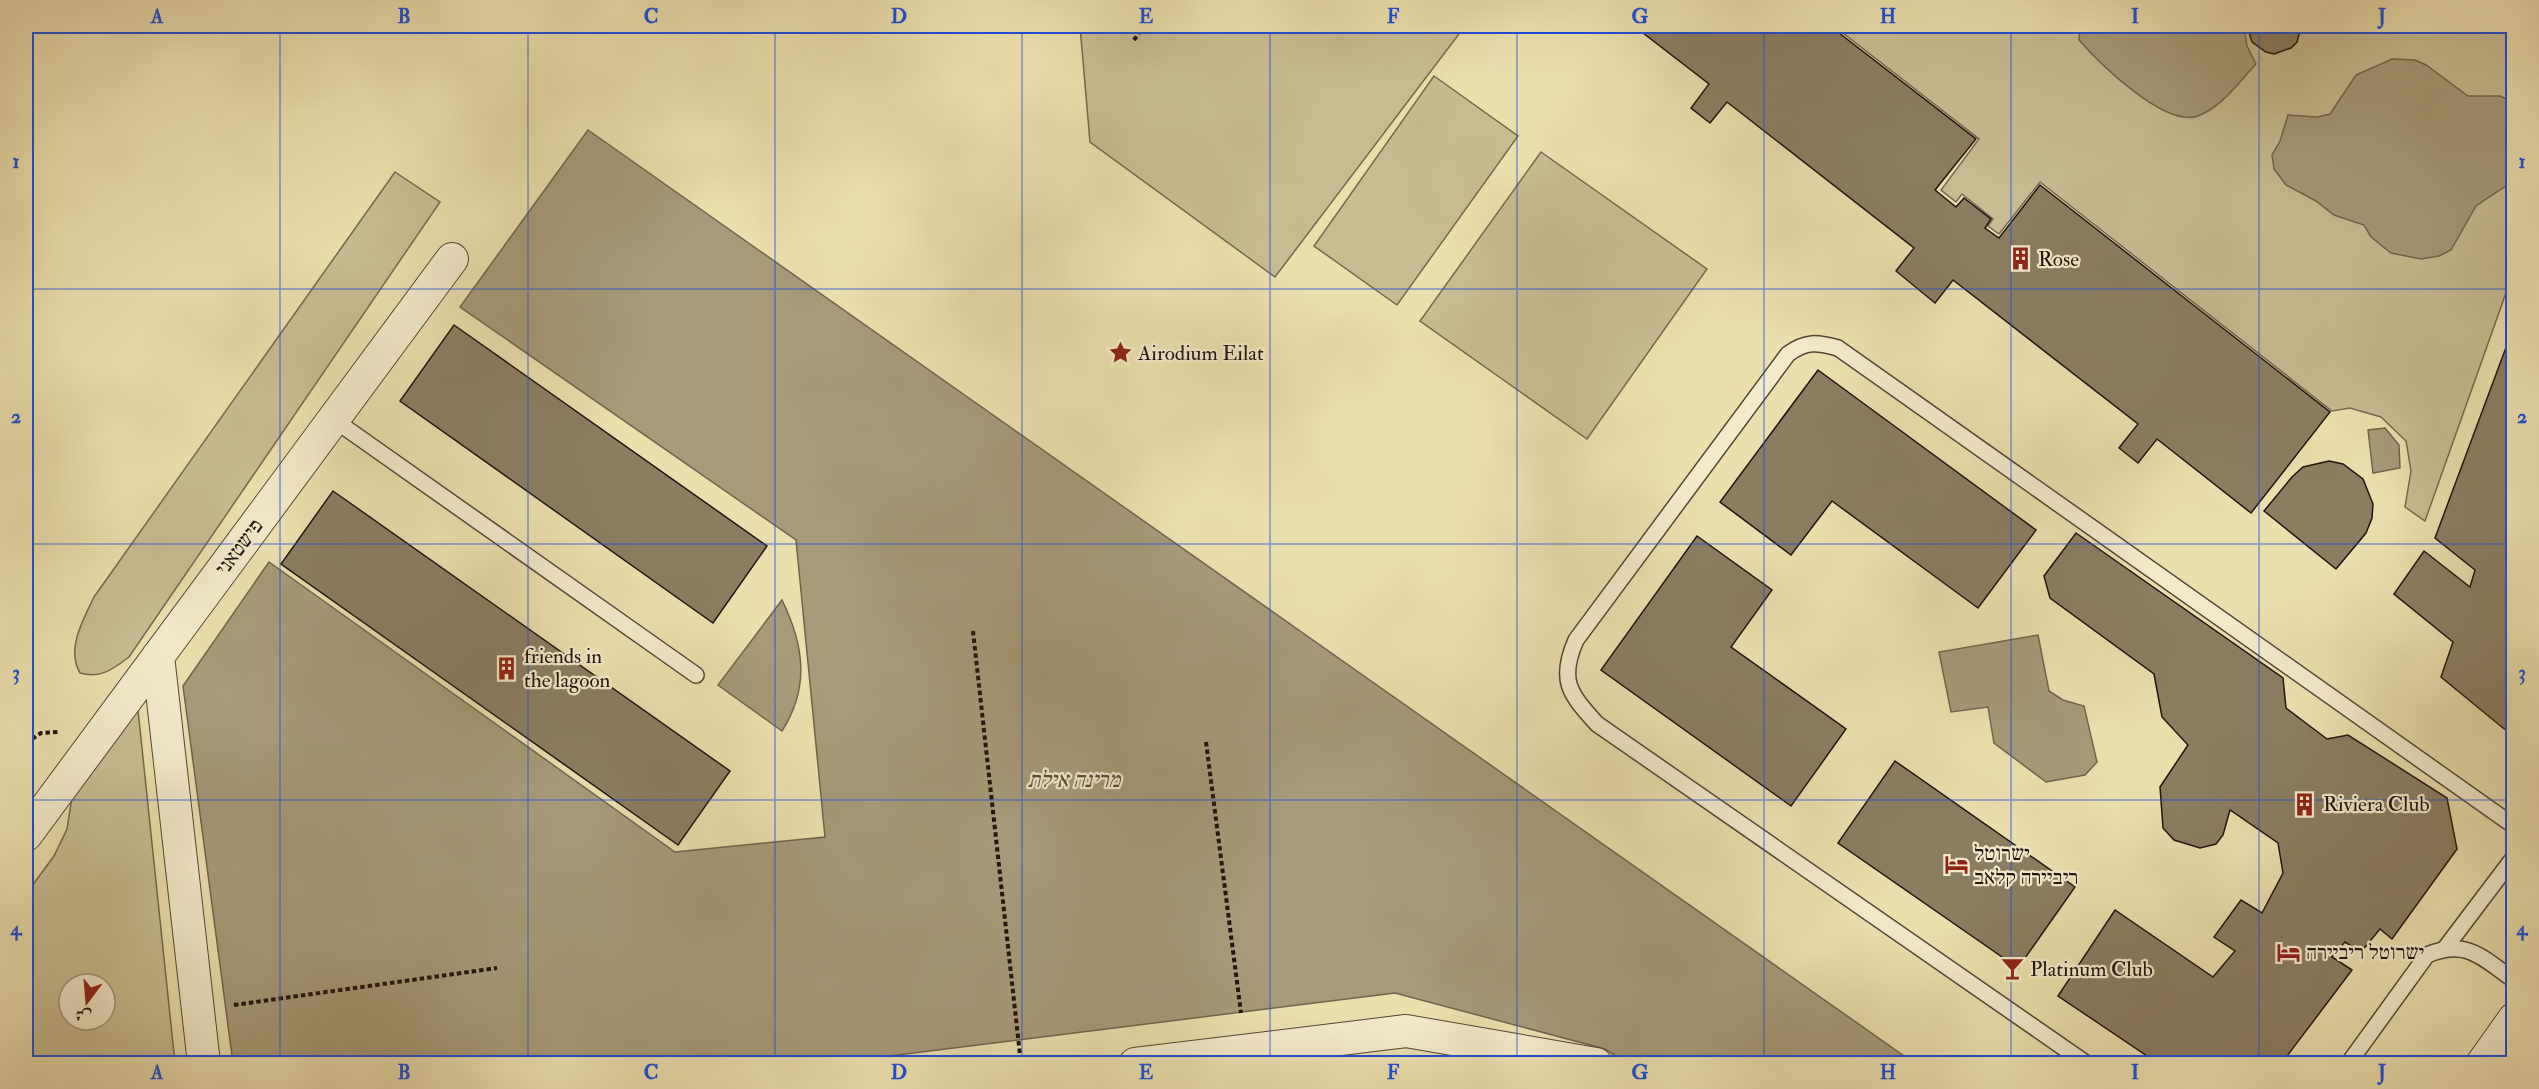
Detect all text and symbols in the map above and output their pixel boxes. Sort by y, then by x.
text: A [150,4,164,29]
text: B [397,4,411,29]
text: C [644,4,658,29]
text: D [891,4,907,29]
text: E [1139,4,1154,29]
text: F [1387,4,1400,29]
text: G [1632,4,1649,29]
text: H [1880,4,1896,29]
text: I [2131,4,2139,29]
text: J [2377,4,2386,29]
text: 1 [12,149,20,174]
text: 1 [2518,149,2526,174]
building icon: Rose [2007,246,2033,272]
place label: Rose [2038,246,2079,273]
place icon: Airodium Eilat [1107,340,1133,366]
place label: Airodium Eilat [1137,340,1264,367]
text: 2 [11,404,21,429]
text: 2 [2517,404,2527,429]
street label: פישטאני [209,514,270,581]
place label: friends in the lagoon [524,643,611,694]
building icon: friends in the lagoon [493,655,519,681]
text: 3 [12,660,20,685]
text: 3 [2518,660,2526,685]
water label: מרינה אילת [1028,766,1122,794]
building icon: Riviera Club [2292,791,2318,817]
place label: Riviera Club [2323,791,2430,818]
place label: ישרוטל ריביירה קלאב [1974,840,2079,891]
hotel icon: ישרוטל ריביירה קלאב [1943,852,1969,878]
text: 4 [10,916,23,941]
text: 4 [2516,916,2529,941]
hotel icon: ישרוטל ריביירה [2275,939,2301,965]
place label: ישרוטל ריביירה [2306,939,2425,966]
bar icon: Platinum Club [1999,956,2025,982]
place label: Platinum Club [2030,956,2153,983]
north arrow [57,972,117,1032]
text: ش [73,1004,94,1027]
text: A [150,1060,164,1085]
text: B [397,1060,411,1085]
text: C [644,1060,658,1085]
text: D [891,1060,907,1085]
text: E [1139,1060,1154,1085]
text: F [1387,1060,1400,1085]
text: G [1632,1060,1649,1085]
text: H [1880,1060,1896,1085]
text: I [2131,1060,2139,1085]
text: J [2377,1060,2386,1085]

